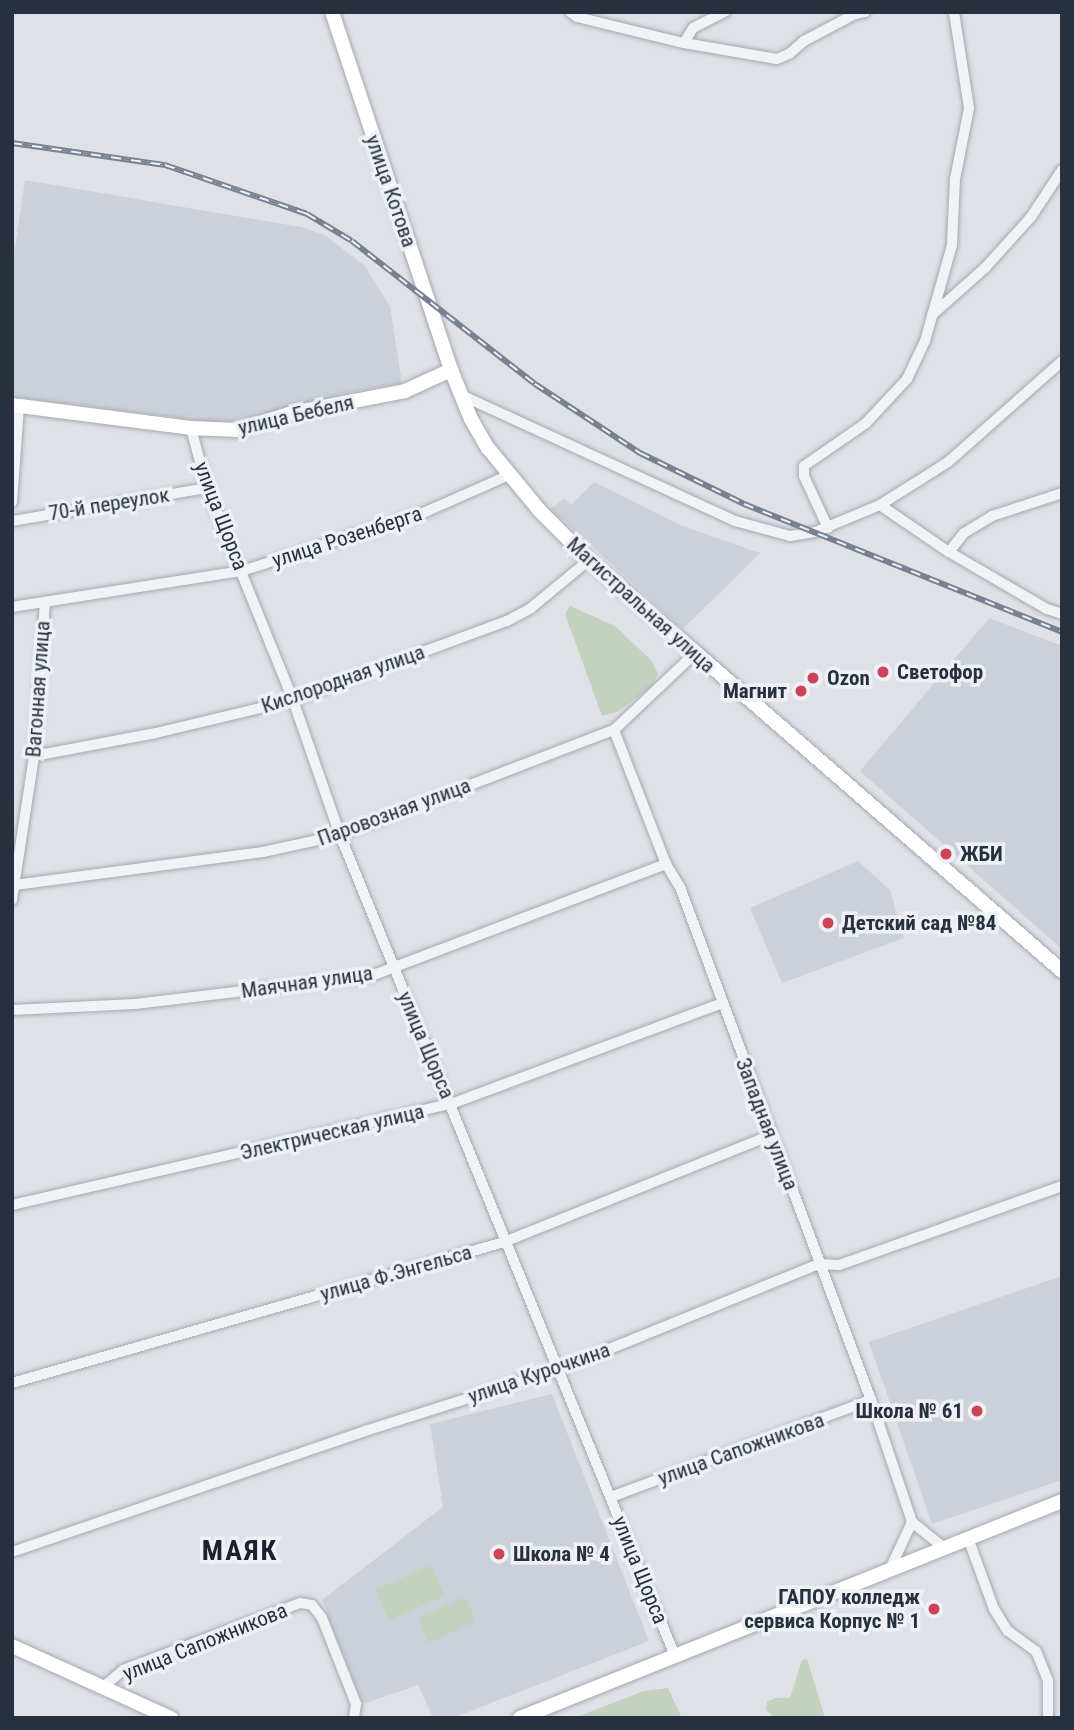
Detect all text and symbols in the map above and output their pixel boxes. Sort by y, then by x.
street label: улица Котова [360,132,422,250]
street label: улица Бебеля [236,389,356,441]
street label: улица Щорса [189,458,253,574]
street label: 70-й переулок [47,482,171,526]
street label: улица Розенберга [269,501,425,573]
street label: Магистральная улица [562,532,720,678]
street label: Вагонная улица [21,620,55,758]
street label: Кислородная улица [258,639,428,719]
place label: Светофор [897,659,983,685]
marker: Светофор [875,664,891,680]
place label: Ozon [827,665,870,691]
marker: Ozon [805,670,821,686]
place label: Магнит [723,678,787,704]
marker: Магнит [793,683,809,699]
street label: Паровозная улица [314,773,474,851]
place label: ЖБИ [960,841,1003,867]
marker: ЖБИ [938,846,954,862]
place label: Детский сад №84 [842,910,996,936]
marker: Детский сад №84 [820,915,836,931]
street label: Маячная улица [240,960,374,1004]
street label: улица Щорса [392,988,460,1102]
street label: Западная улица [730,1054,804,1194]
street label: Электрическая улица [237,1099,427,1165]
street label: улица Ф.Энгельса [317,1239,475,1307]
street label: улица Курочкина [465,1337,613,1409]
place label: Школа № 61 [856,1398,963,1424]
marker: Школа № 61 [969,1403,985,1419]
street label: улица Сапожникова [654,1407,828,1491]
street label: улица Щорса [607,1512,673,1628]
district label: МАЯК [202,1534,278,1568]
place label: Школа № 4 [513,1541,610,1567]
marker: Школа № 4 [491,1546,507,1562]
place label: ГАПОУ колледж сервиса Корпус № 1 [744,1584,920,1634]
street label: улица Сапожникова [119,1598,291,1686]
marker: ГАПОУ колледж сервиса Корпус № 1 [926,1601,942,1617]

